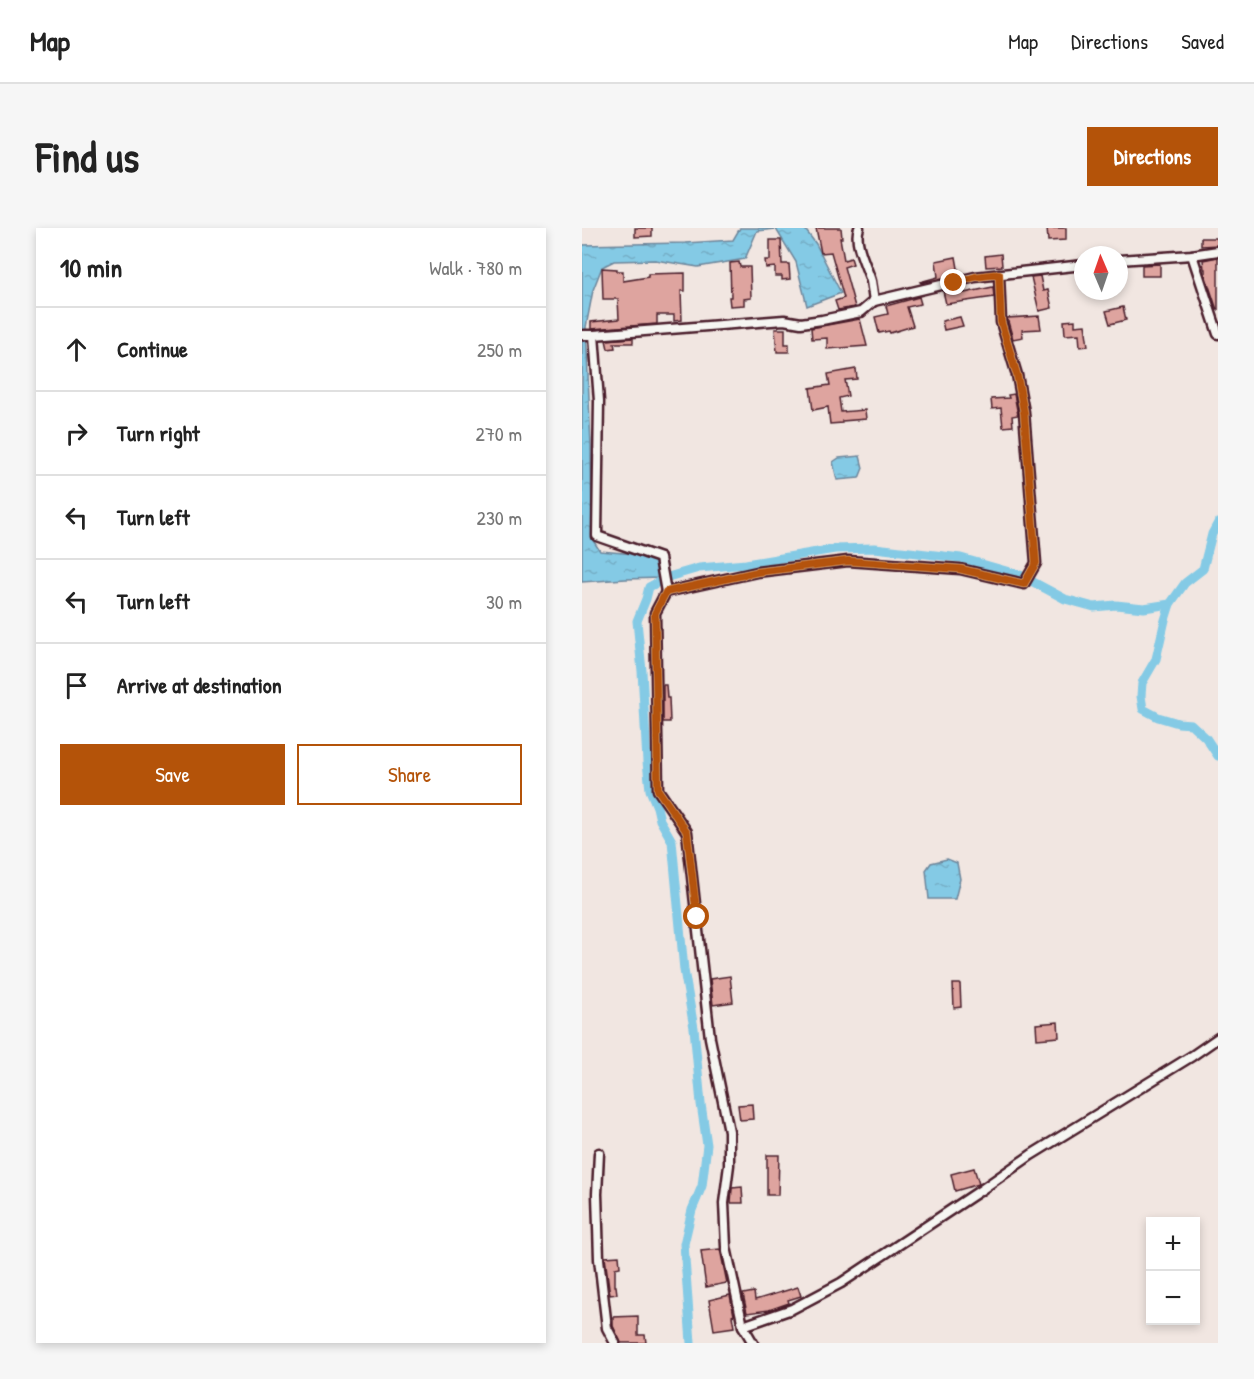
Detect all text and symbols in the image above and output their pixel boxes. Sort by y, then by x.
text: Map [30,22,70,60]
text: Map [1008,27,1038,56]
text: Directions [1071,27,1148,56]
text: Saved [1181,27,1224,56]
button: Directions [1087,127,1218,186]
text: Find us [36,128,139,185]
north arrow [1074,246,1128,300]
text: 10 min [60,250,122,285]
text: Walk · 780 m [429,254,522,281]
route end [940,269,966,295]
icon: ahead [60,333,93,366]
text: Continue [117,334,188,364]
text: 250 m [477,336,522,363]
icon: right [60,417,93,450]
text: Turn right [117,418,200,448]
text: 270 m [476,420,522,447]
icon: left [60,501,93,534]
text: Turn left [117,502,190,532]
text: 230 m [477,504,522,531]
icon: left [60,585,93,618]
text: Turn left [117,586,190,616]
text: 30 m [486,588,522,615]
icon: arrive [60,669,93,702]
text: Arrive at destination [117,670,282,700]
button: Save [60,744,285,805]
button: Share [297,744,522,805]
route start [683,903,709,929]
map controls [1146,1217,1200,1325]
button: + [1146,1217,1200,1271]
button: − [1146,1271,1200,1325]

